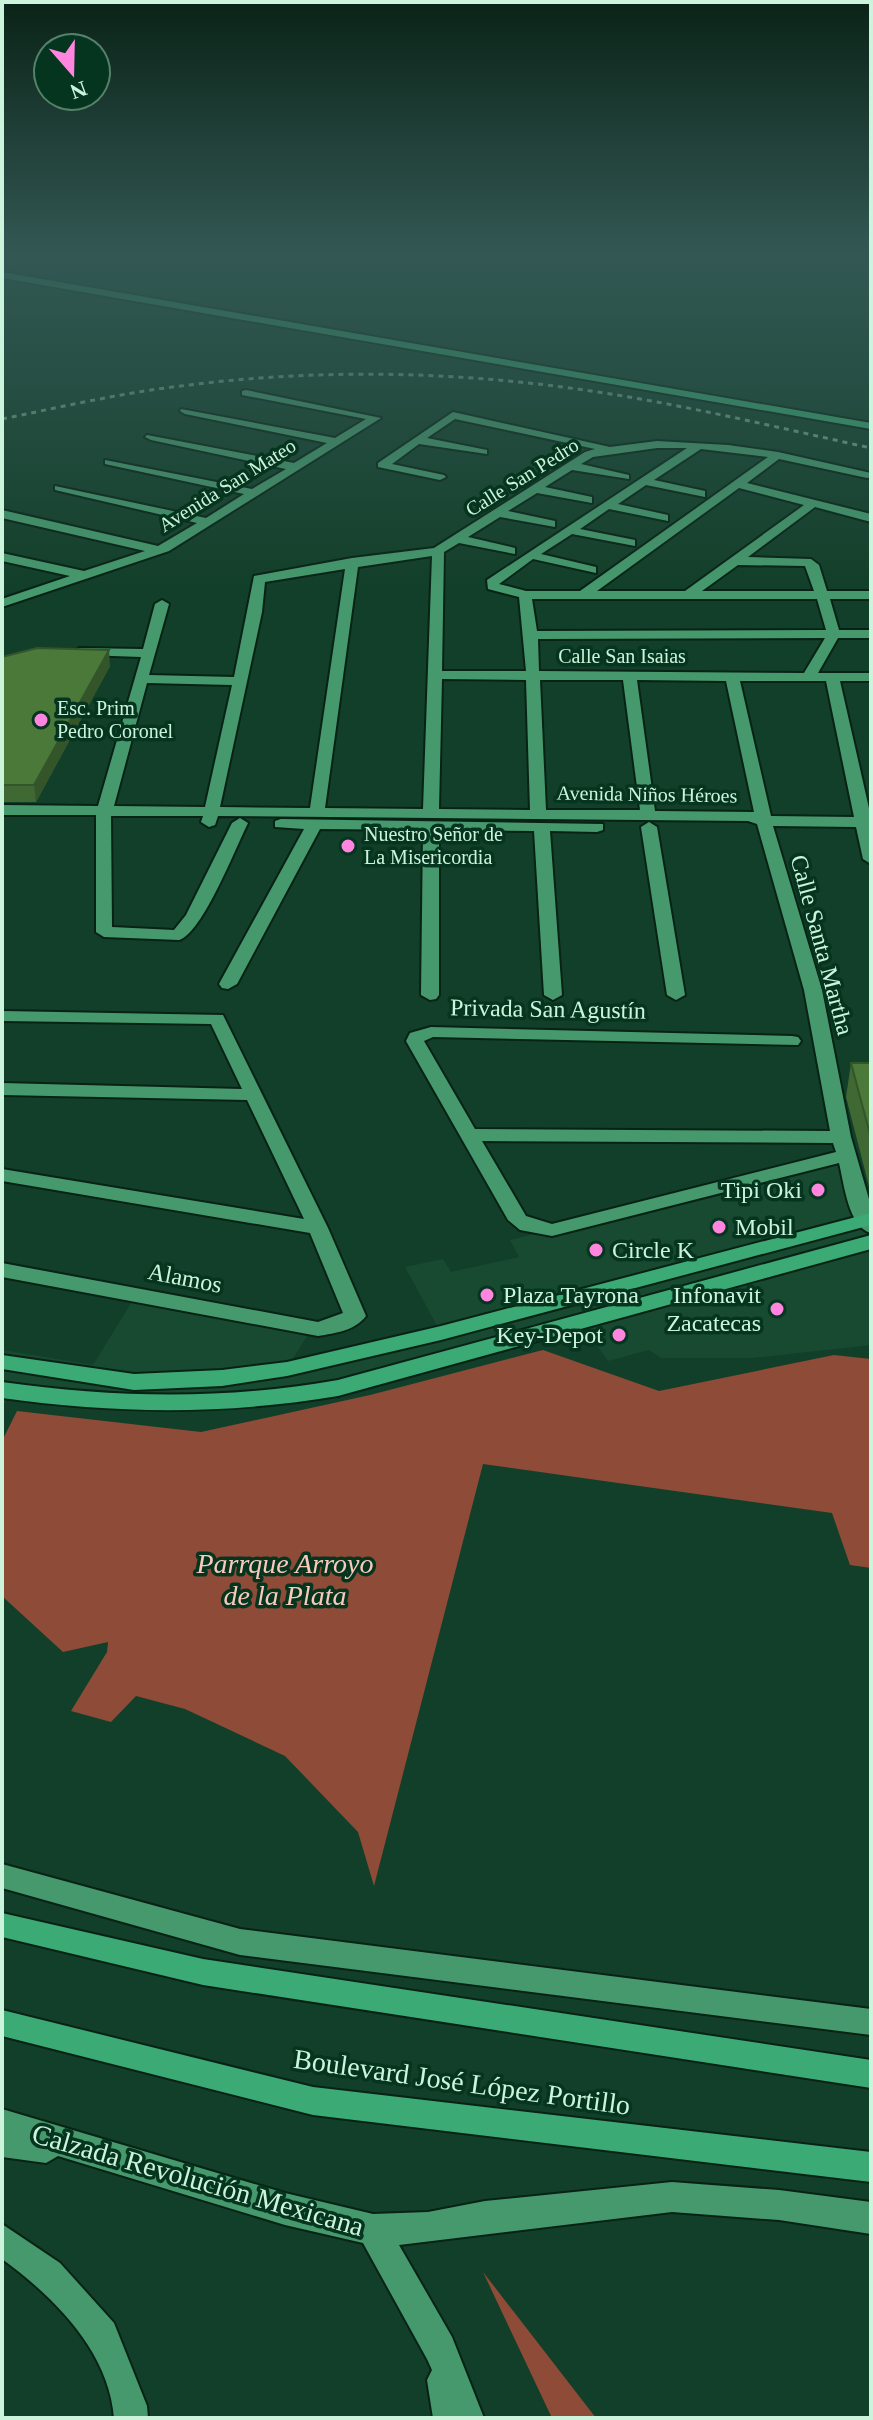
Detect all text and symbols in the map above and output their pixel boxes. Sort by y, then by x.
north arrow [32,32,112,112]
text: N [67,76,90,105]
street label: Avenida San Mateo [154,434,300,536]
street label: Calle San Pedro [462,434,582,520]
street label: Calle San Isaias [558,645,686,667]
place label: Esc. Prim Pedro Coronel [57,697,174,742]
marker: Esc. Prim Pedro Coronel [32,711,50,729]
street label: Avenida Niños Héroes [556,781,738,807]
place label: Nuestro Señor de La Misericordia [364,823,503,868]
marker: Nuestro Señor de La Misericordia [339,837,357,855]
street label: Calle Santa Martha [785,852,859,1038]
street label: Privada San Agustín [450,994,646,1024]
place label: Tipi Oki [721,1177,802,1203]
marker: Tipi Oki [809,1181,827,1199]
place label: Mobil [735,1214,794,1240]
marker: Mobil [710,1218,728,1236]
place label: Circle K [612,1237,695,1263]
marker: Circle K [587,1241,605,1259]
street label: Alamos [146,1258,224,1298]
place label: Plaza Tayrona [503,1282,639,1308]
place label: Infonavit Zacatecas [666,1282,761,1336]
marker: Plaza Tayrona [478,1286,496,1304]
marker: Infonavit Zacatecas [768,1300,786,1318]
place label: Key-Depot [496,1322,603,1348]
marker: Key-Depot [610,1326,628,1344]
park label: Parrque Arroyo de la Plata [195,1548,374,1611]
street label: Boulevard José López Portillo [292,2043,632,2121]
street label: Calzada Revolución Mexicana [29,2118,368,2242]

